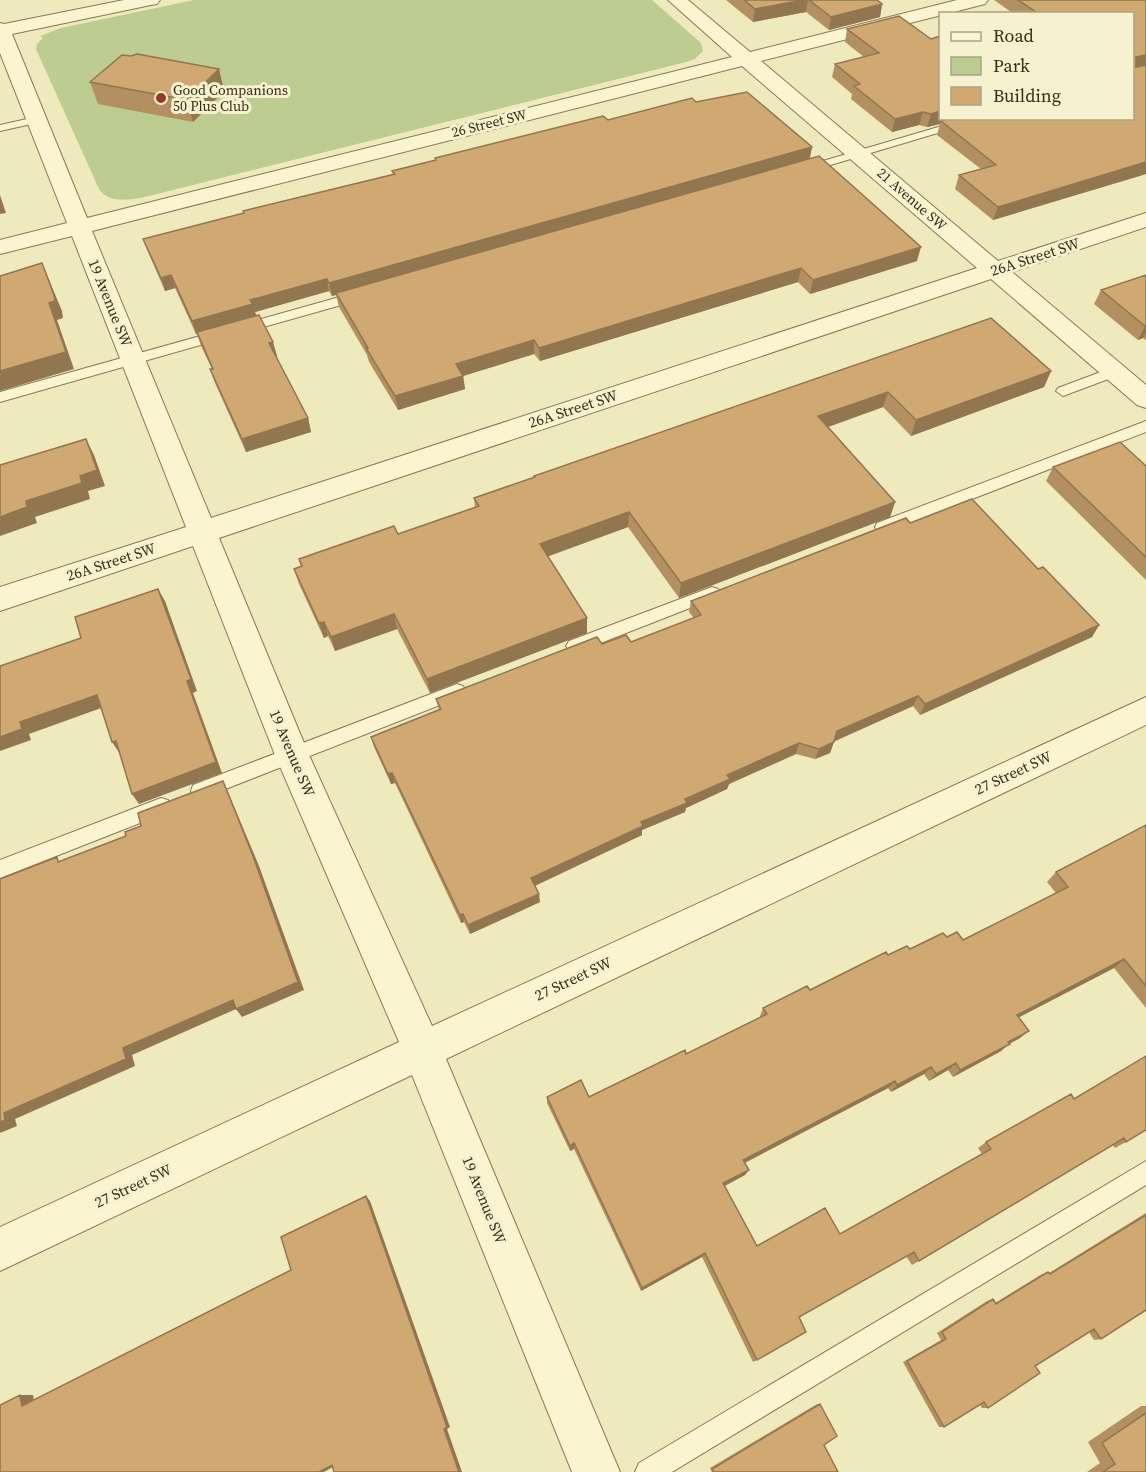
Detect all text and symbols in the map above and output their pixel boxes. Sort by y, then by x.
legend [939,12,1134,120]
text: Road [993,23,1034,48]
text: Park [993,53,1030,78]
place label: Good Companions 50 Plus Club [173,80,288,116]
text: Building [993,83,1061,108]
marker: Good Companions 50 Plus Club [154,91,168,105]
street label: 26 Street SW [449,104,529,142]
street label: 21 Avenue SW [873,163,952,235]
street label: 26A Street SW [988,232,1083,281]
street label: 19 Avenue SW [83,256,138,350]
street label: 26A Street SW [526,384,621,433]
street label: 26A Street SW [64,537,159,586]
street label: 19 Avenue SW [265,706,320,800]
street label: 27 Street SW [971,745,1055,799]
street label: 27 Street SW [531,951,615,1005]
street label: 19 Avenue SW [457,1153,512,1247]
street label: 27 Street SW [91,1158,175,1212]

